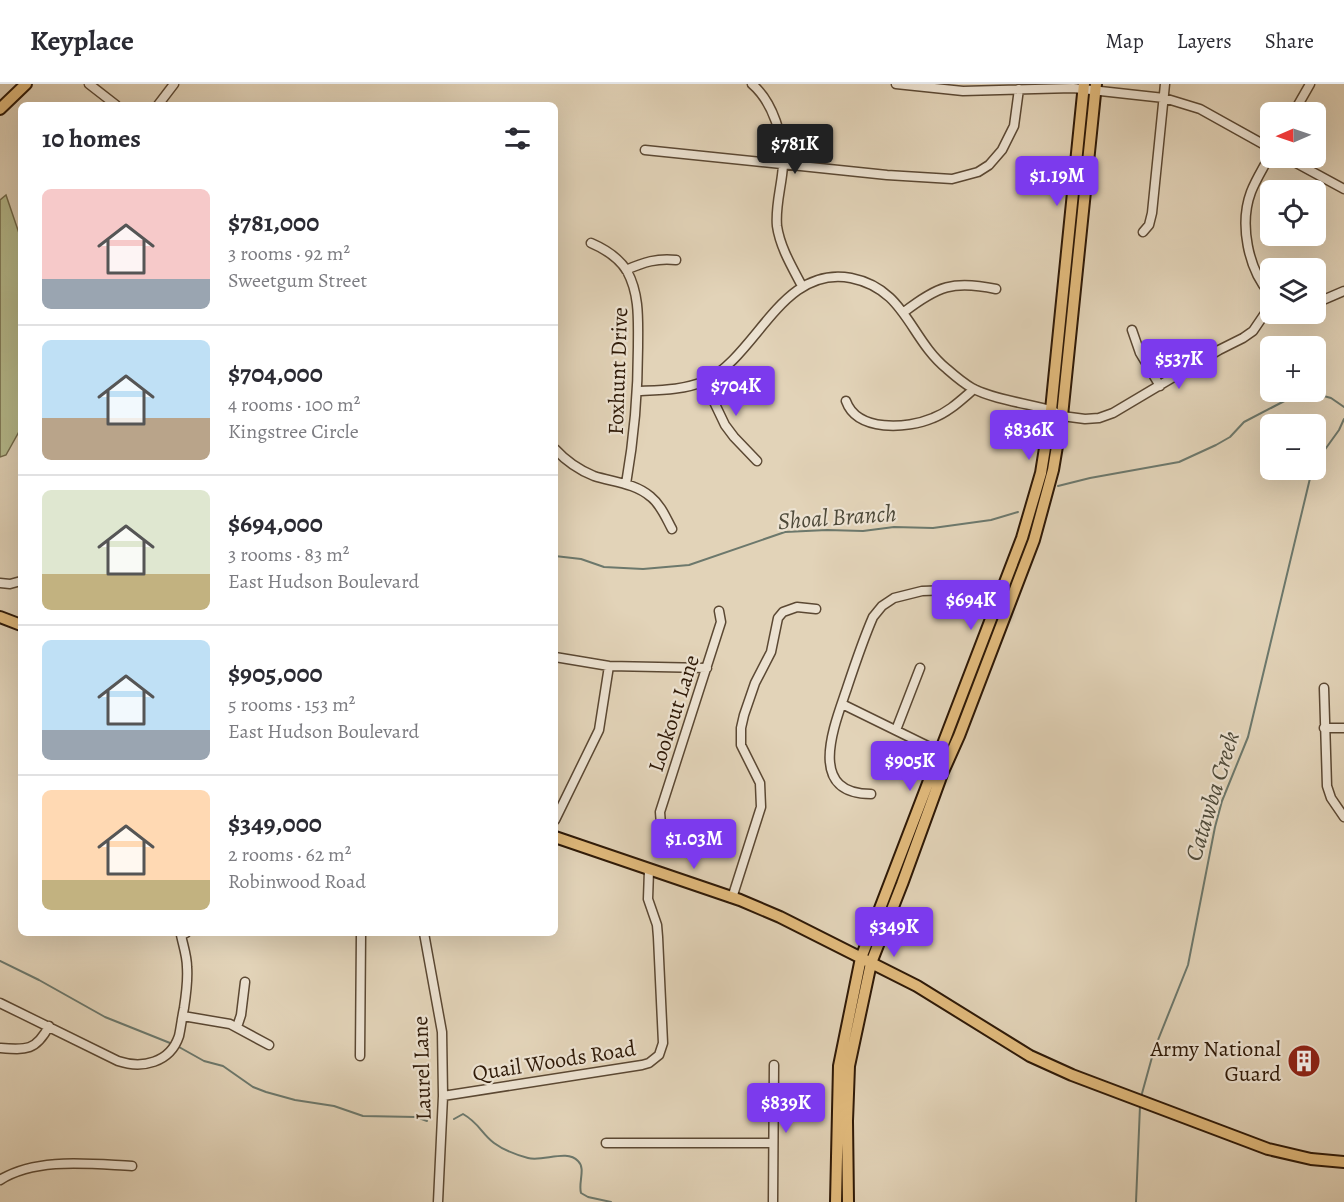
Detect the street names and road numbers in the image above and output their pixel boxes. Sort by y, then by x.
street label: Foxhunt Drive [601,307,635,435]
street label: Lookout Lane [641,651,707,776]
street label: Laurel Lane [405,1015,439,1121]
street label: Quail Woods Road [470,1033,638,1089]

